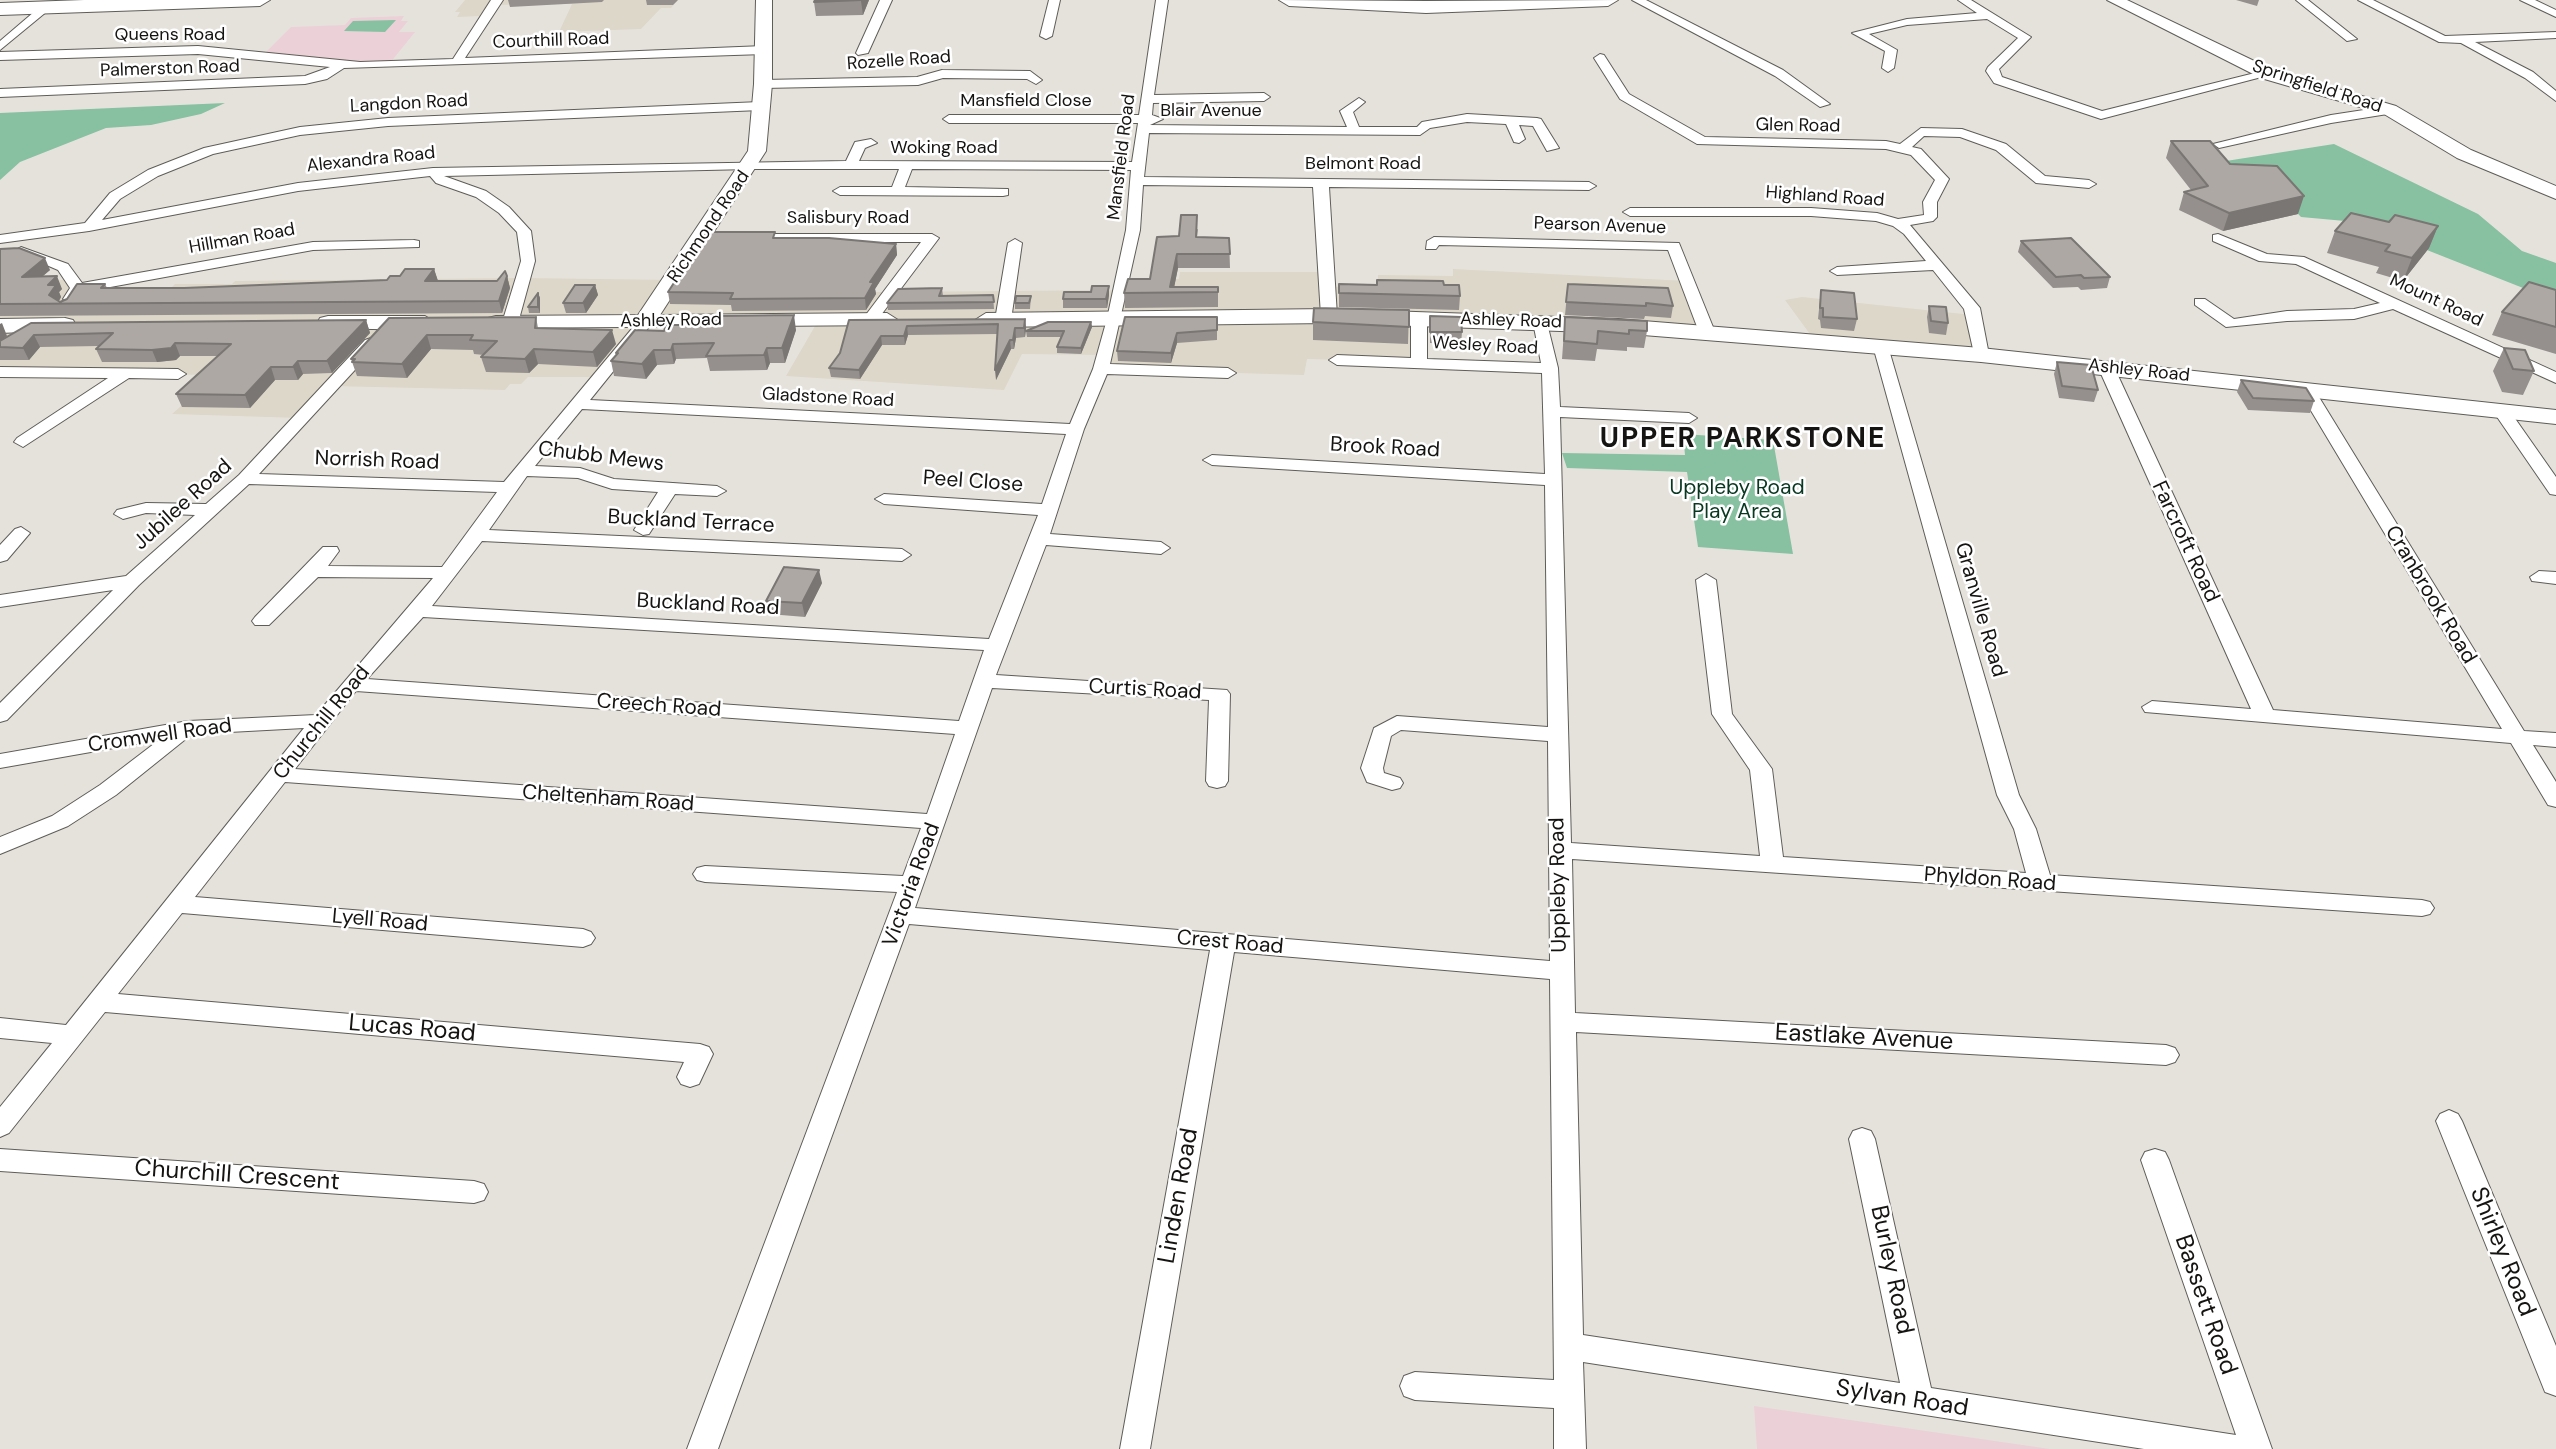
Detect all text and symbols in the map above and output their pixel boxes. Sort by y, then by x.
street label: Queens Road [115,24,225,46]
street label: Courthill Road [492,28,610,54]
street label: Rozelle Road [846,47,952,75]
street label: Palmerston Road [100,56,240,82]
street label: Springfield Road [2249,56,2385,118]
street label: Langdon Road [349,90,469,118]
street label: Mansfield Close [960,90,1092,112]
street label: Mansfield Road [1104,93,1140,221]
street label: Blair Avenue [1160,100,1262,122]
street label: Glen Road [1755,114,1841,138]
street label: Woking Road [890,137,998,159]
street label: Alexandra Road [306,143,436,177]
street label: Belmont Road [1305,153,1421,175]
street label: Richmond Road [664,167,754,287]
street label: Highland Road [1765,182,1885,212]
street label: Salisbury Road [787,207,909,229]
street label: Pearson Avenue [1533,213,1667,239]
street label: Hillman Road [187,219,297,259]
street label: Mount Road [2386,270,2486,332]
street label: Ashley Road [1460,308,1562,334]
street label: Ashley Road [620,309,722,333]
street label: Wesley Road [1431,332,1539,360]
street label: Ashley Road [2087,355,2191,387]
street label: Gladstone Road [761,384,895,412]
district label: UPPER PARKSTONE [1602,423,1884,457]
street label: Brook Road [1329,433,1441,463]
street label: Chubb Mews [537,437,665,477]
street label: Norrish Road [314,446,440,476]
street label: Jubilee Road [129,454,237,556]
street label: Peel Close [922,466,1024,498]
park label: Uppleby Road Play Area [1669,475,1805,525]
street label: Farcroft Road [2146,477,2224,607]
street label: Buckland Terrace [607,505,775,539]
street label: Cranbrook Road [2379,521,2481,669]
street label: Granville Road [1949,540,2011,680]
street label: Buckland Road [636,589,780,621]
street label: Churchill Road [268,661,376,785]
street label: Curtis Road [1088,674,1202,706]
street label: Creech Road [596,689,722,723]
street label: Cromwell Road [86,713,234,759]
street label: Cheltenham Road [521,780,695,818]
street label: Uppleby Road [1545,817,1573,953]
street label: Victoria Road [878,820,946,950]
street label: Phyldon Road [1923,863,2057,897]
street label: Lyell Road [331,904,429,938]
street label: Crest Road [1176,926,1284,960]
street label: Lucas Road [347,1009,477,1049]
street label: Eastlake Avenue [1774,1019,1954,1057]
street label: Linden Road [1153,1126,1205,1266]
street label: Churchill Crescent [134,1154,340,1198]
street label: Shirley Road [2463,1183,2541,1321]
street label: Burley Road [1863,1203,1919,1337]
street label: Bassett Road [2168,1231,2242,1379]
street label: Sylvan Road [1834,1374,1970,1424]

